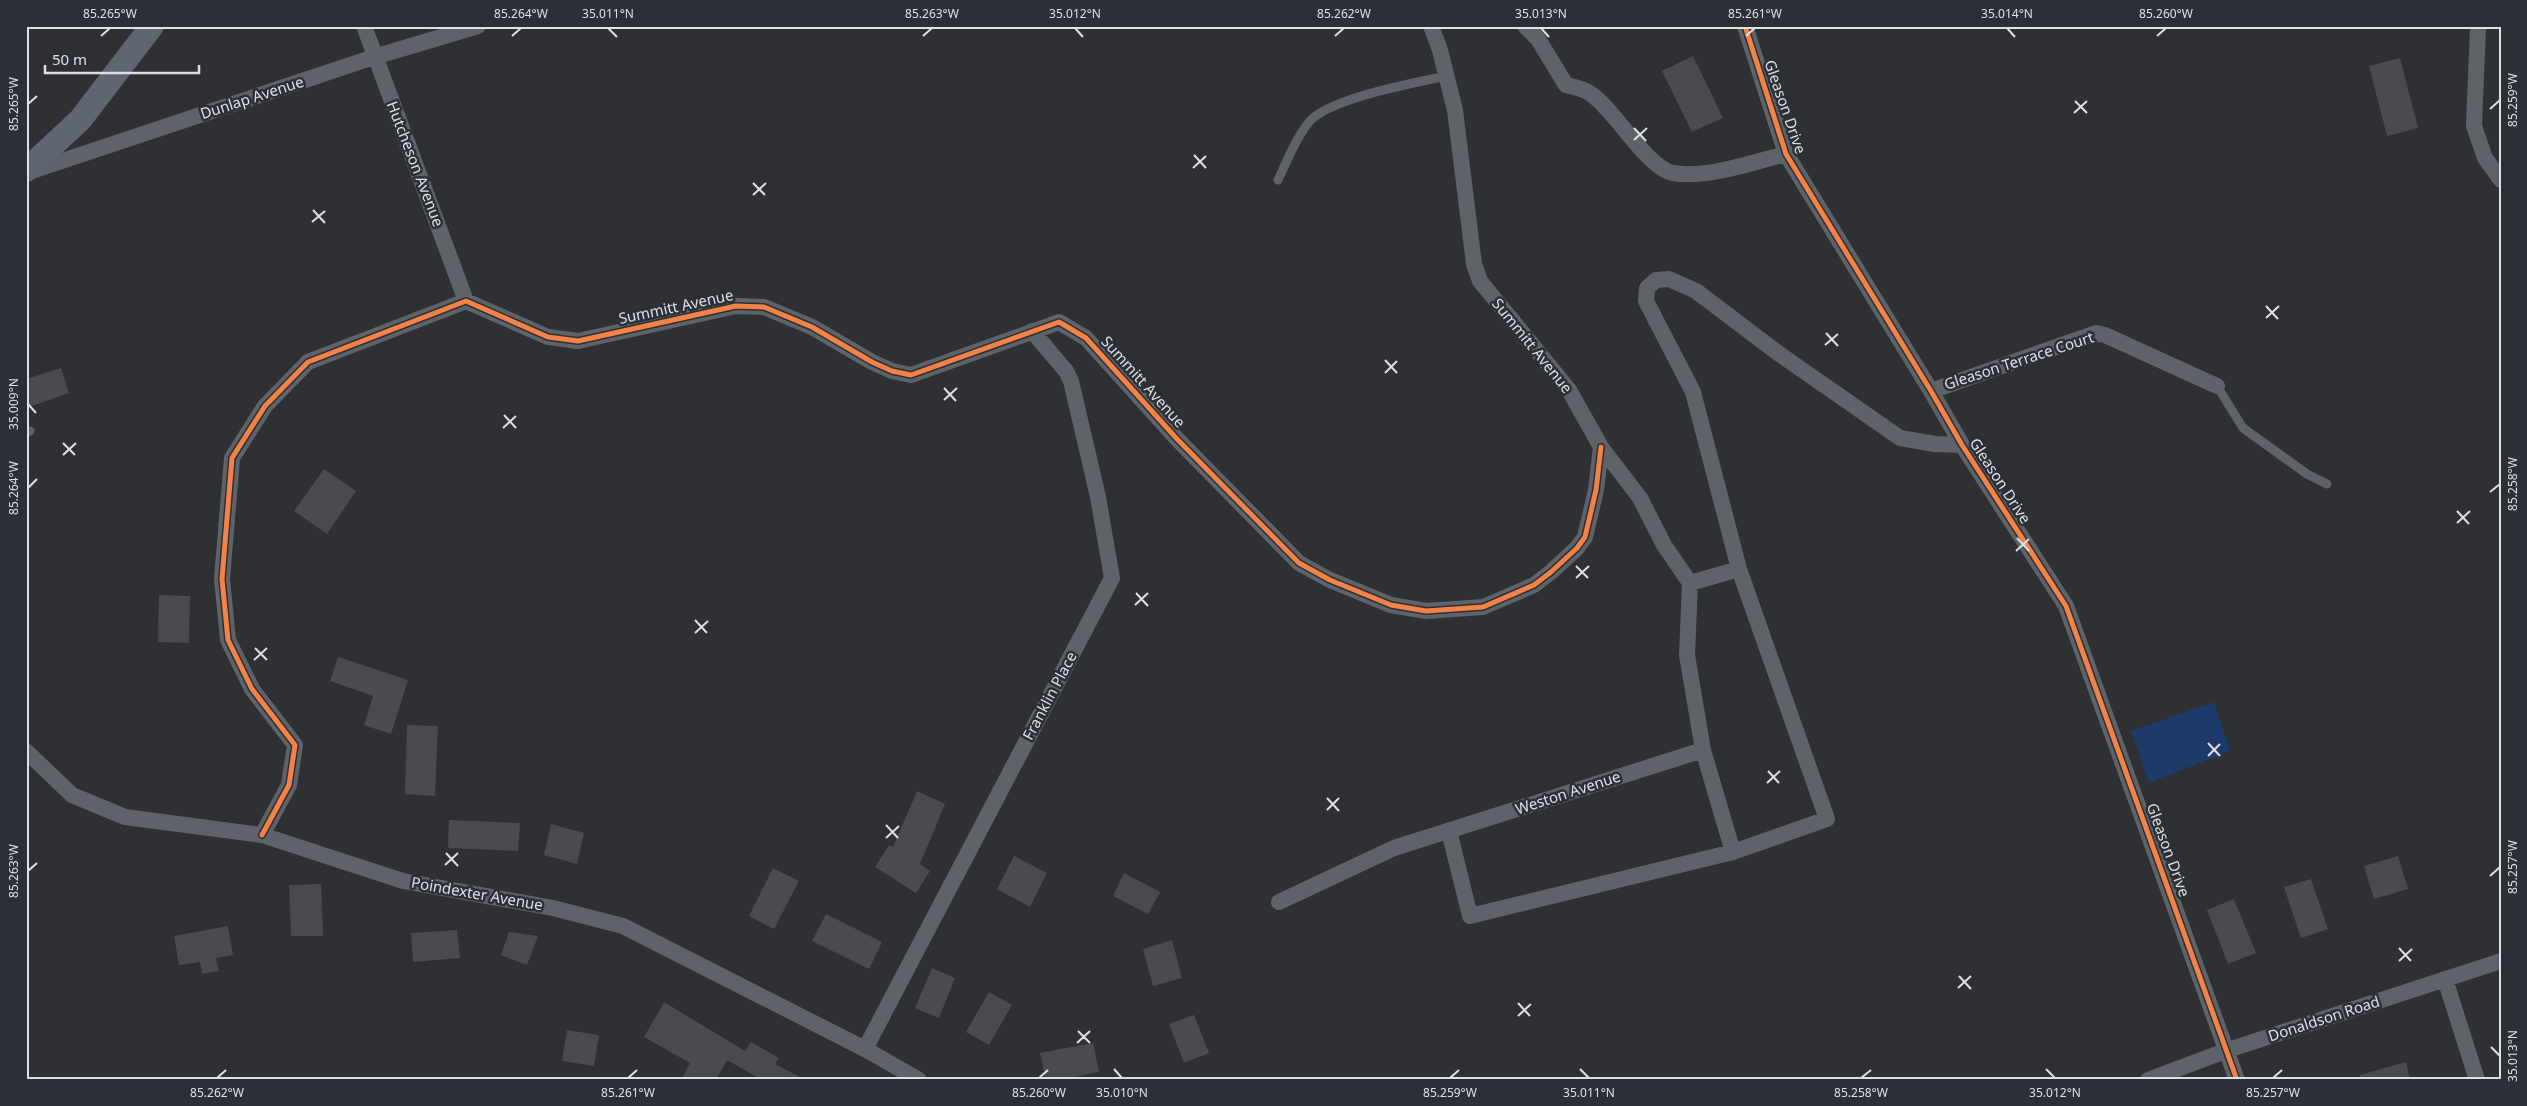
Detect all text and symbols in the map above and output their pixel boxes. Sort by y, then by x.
text: 85.265°W [83,5,137,22]
text: 85.264°W [494,5,548,22]
text: 35.011°N [582,5,634,22]
text: 85.263°W [905,5,959,22]
text: 35.012°N [1049,5,1101,22]
text: 85.262°W [1317,5,1371,22]
text: 35.013°N [1515,5,1567,22]
text: 85.261°W [1728,5,1782,22]
text: 35.014°N [1981,5,2033,22]
text: 85.260°W [2139,5,2193,22]
scale bar [45,42,199,74]
text: 50 m [52,49,87,69]
street label: Gleason Drive [1761,57,1811,156]
street label: Dunlap Avenue [197,71,306,123]
text: 85.259°W [2504,73,2521,127]
text: 85.265°W [5,77,22,131]
street label: Hutcheson Avenue [383,98,449,229]
street label: Summitt Avenue [617,284,735,328]
street label: Summitt Avenue [1488,294,1577,397]
street label: Gleason Terrace Court [1941,326,2097,394]
street label: Summitt Avenue [1097,331,1190,431]
text: 35.009°N [5,378,22,430]
street label: Gleason Drive [1966,434,2036,527]
text: 85.258°W [2504,457,2521,511]
text: 85.264°W [5,461,22,515]
street label: Franklin Place [1017,648,1081,743]
street label: Weston Avenue [1512,766,1623,818]
street label: Gleason Drive [2143,800,2195,899]
text: 85.257°W [2504,840,2521,894]
text: 85.263°W [5,844,22,898]
street label: Poindexter Avenue [410,872,545,914]
street label: Donaldson Road [2265,991,2382,1046]
text: 35.013°N [2504,1030,2521,1082]
text: 85.262°W [190,1084,244,1101]
text: 85.261°W [601,1084,655,1101]
text: 85.260°W [1012,1084,1066,1101]
text: 35.010°N [1096,1084,1148,1101]
text: 85.259°W [1423,1084,1477,1101]
text: 35.011°N [1563,1084,1615,1101]
text: 85.258°W [1834,1084,1888,1101]
text: 35.012°N [2029,1084,2081,1101]
text: 85.257°W [2246,1084,2300,1101]

